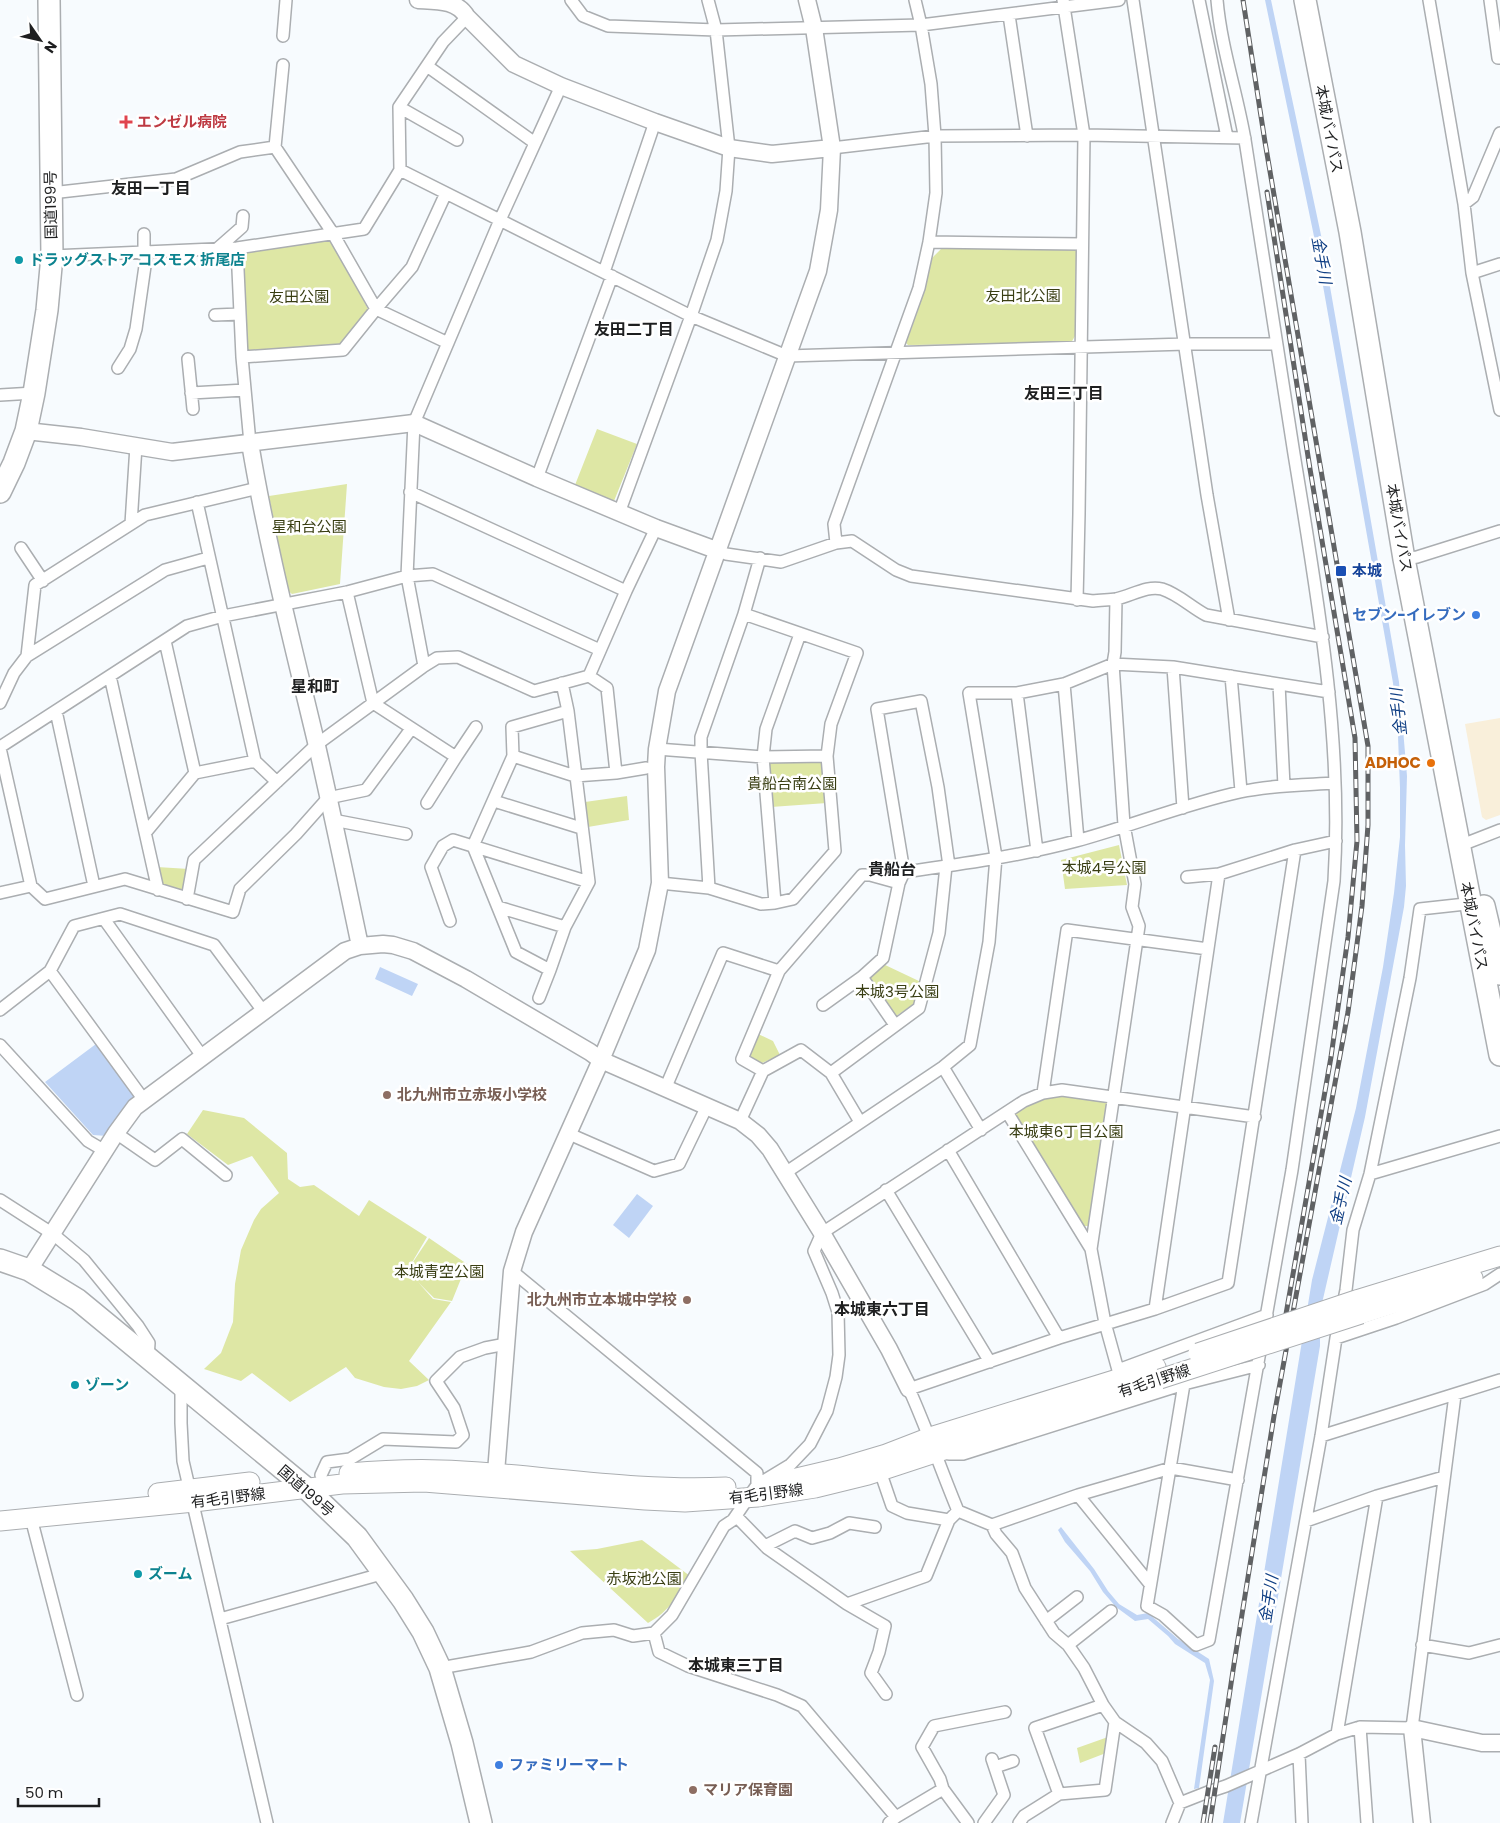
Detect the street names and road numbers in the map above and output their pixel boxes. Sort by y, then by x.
street label: 本城バイパス [1311,83,1348,175]
street label: 国道199号 [39,170,62,240]
street label: 本城バイパス [1381,482,1418,574]
street label: 本城バイパス [1456,880,1493,972]
street label: 有毛引野線 [1115,1359,1193,1402]
street label: 国道199号 [274,1460,339,1521]
street label: 有毛引野線 [727,1479,804,1508]
street label: 有毛引野線 [189,1483,266,1512]

